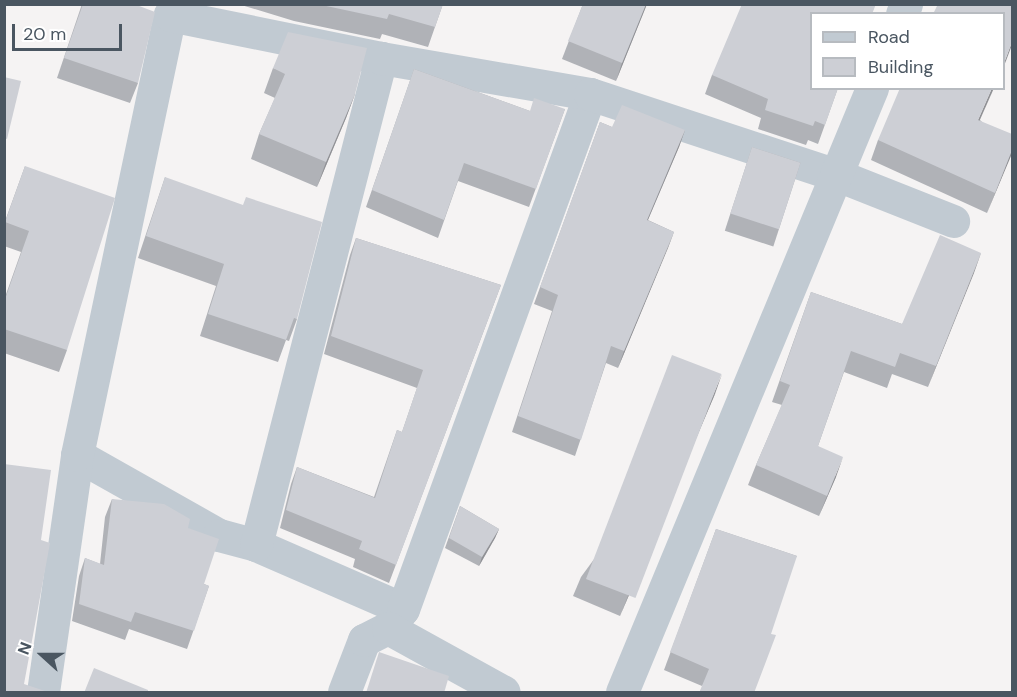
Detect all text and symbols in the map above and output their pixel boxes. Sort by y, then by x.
scale bar [15,12,124,50]
legend [810,12,1005,90]
text: 20 m [23,22,66,46]
text: Road [868,25,910,49]
text: Building [868,55,933,79]
north arrow [12,625,72,685]
text: N [13,639,37,658]

